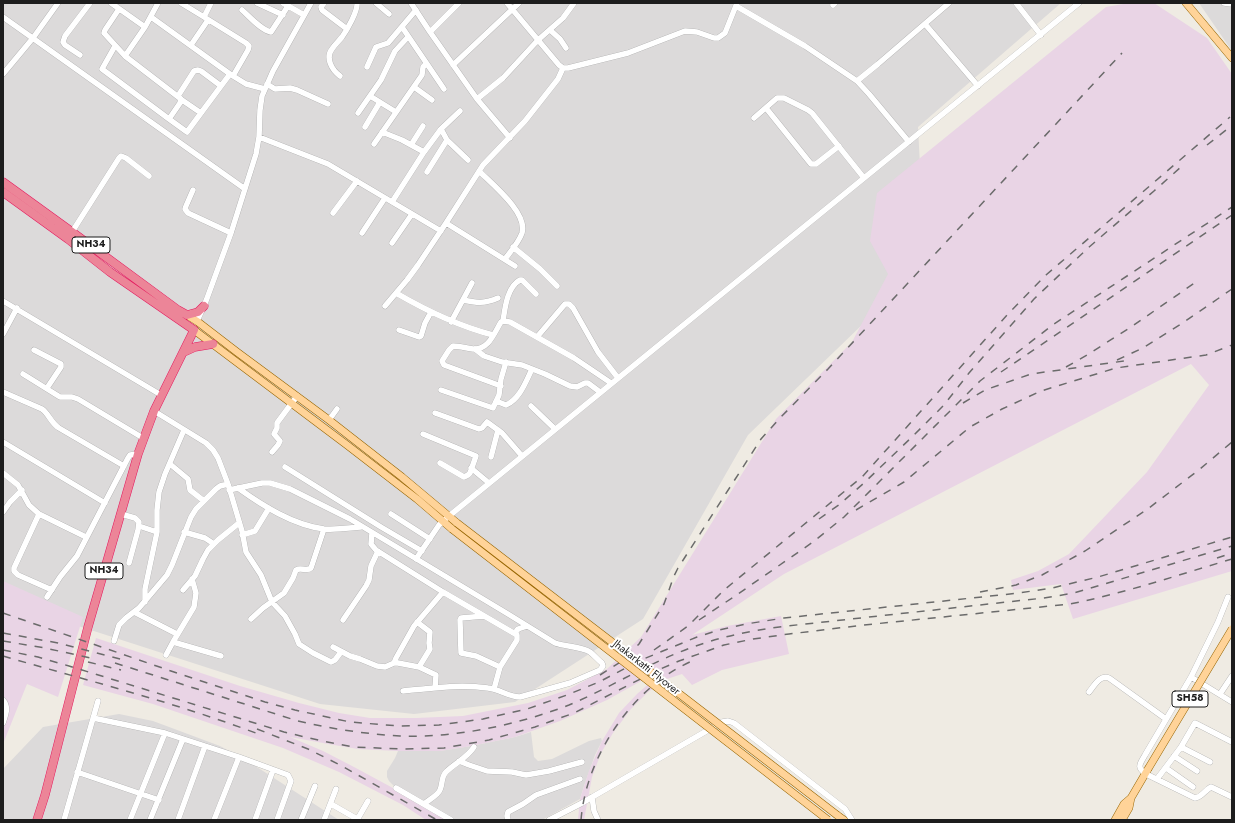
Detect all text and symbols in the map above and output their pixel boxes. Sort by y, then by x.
road number: NH34 [72,237,110,253]
road number: NH34 [85,563,123,579]
street label: Jhakarkatti Flyover [610,638,682,698]
road number: SH58 [1172,691,1208,707]

